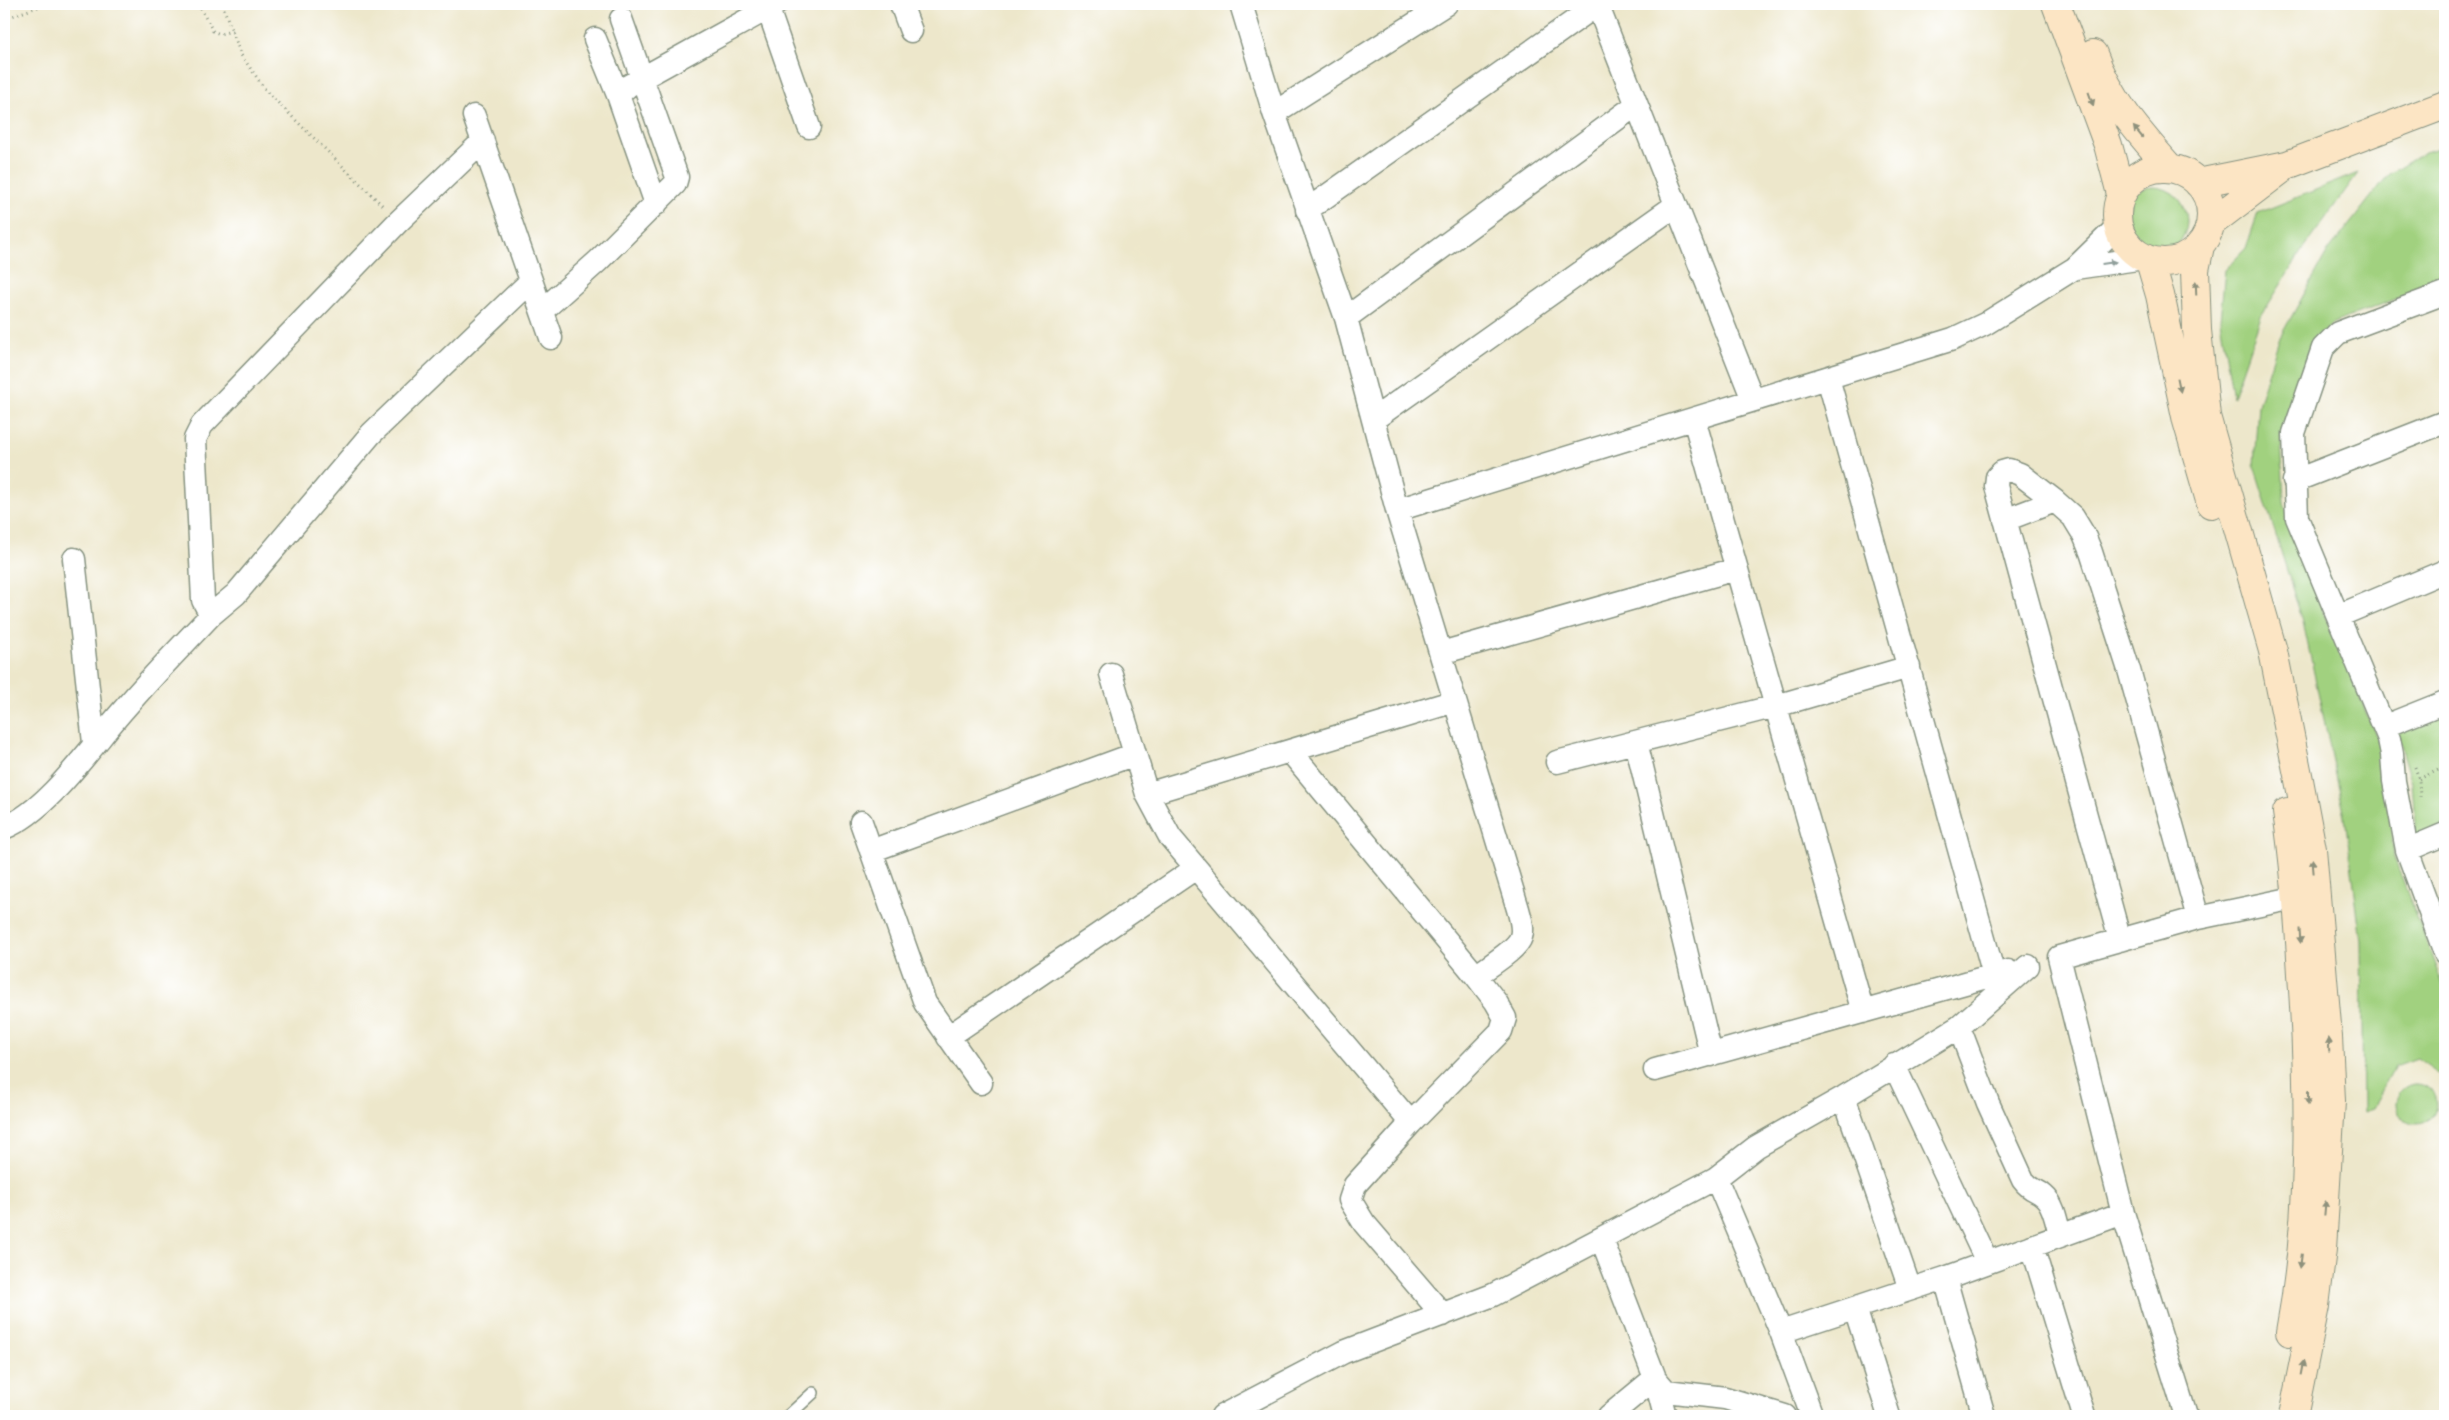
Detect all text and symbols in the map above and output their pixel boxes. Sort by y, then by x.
one-way arrow [2087,92,2095,107]
one-way arrow [2132,125,2143,138]
one-way arrow [2102,259,2118,267]
one-way arrow [2191,279,2199,295]
one-way arrow [2176,378,2184,394]
one-way arrow [2309,858,2317,874]
one-way arrow [2296,928,2304,944]
one-way arrow [2324,1037,2332,1053]
one-way arrow [2304,1091,2312,1107]
one-way arrow [2322,1199,2330,1215]
one-way arrow [2297,1253,2305,1269]
one-way arrow [2298,1361,2306,1376]

